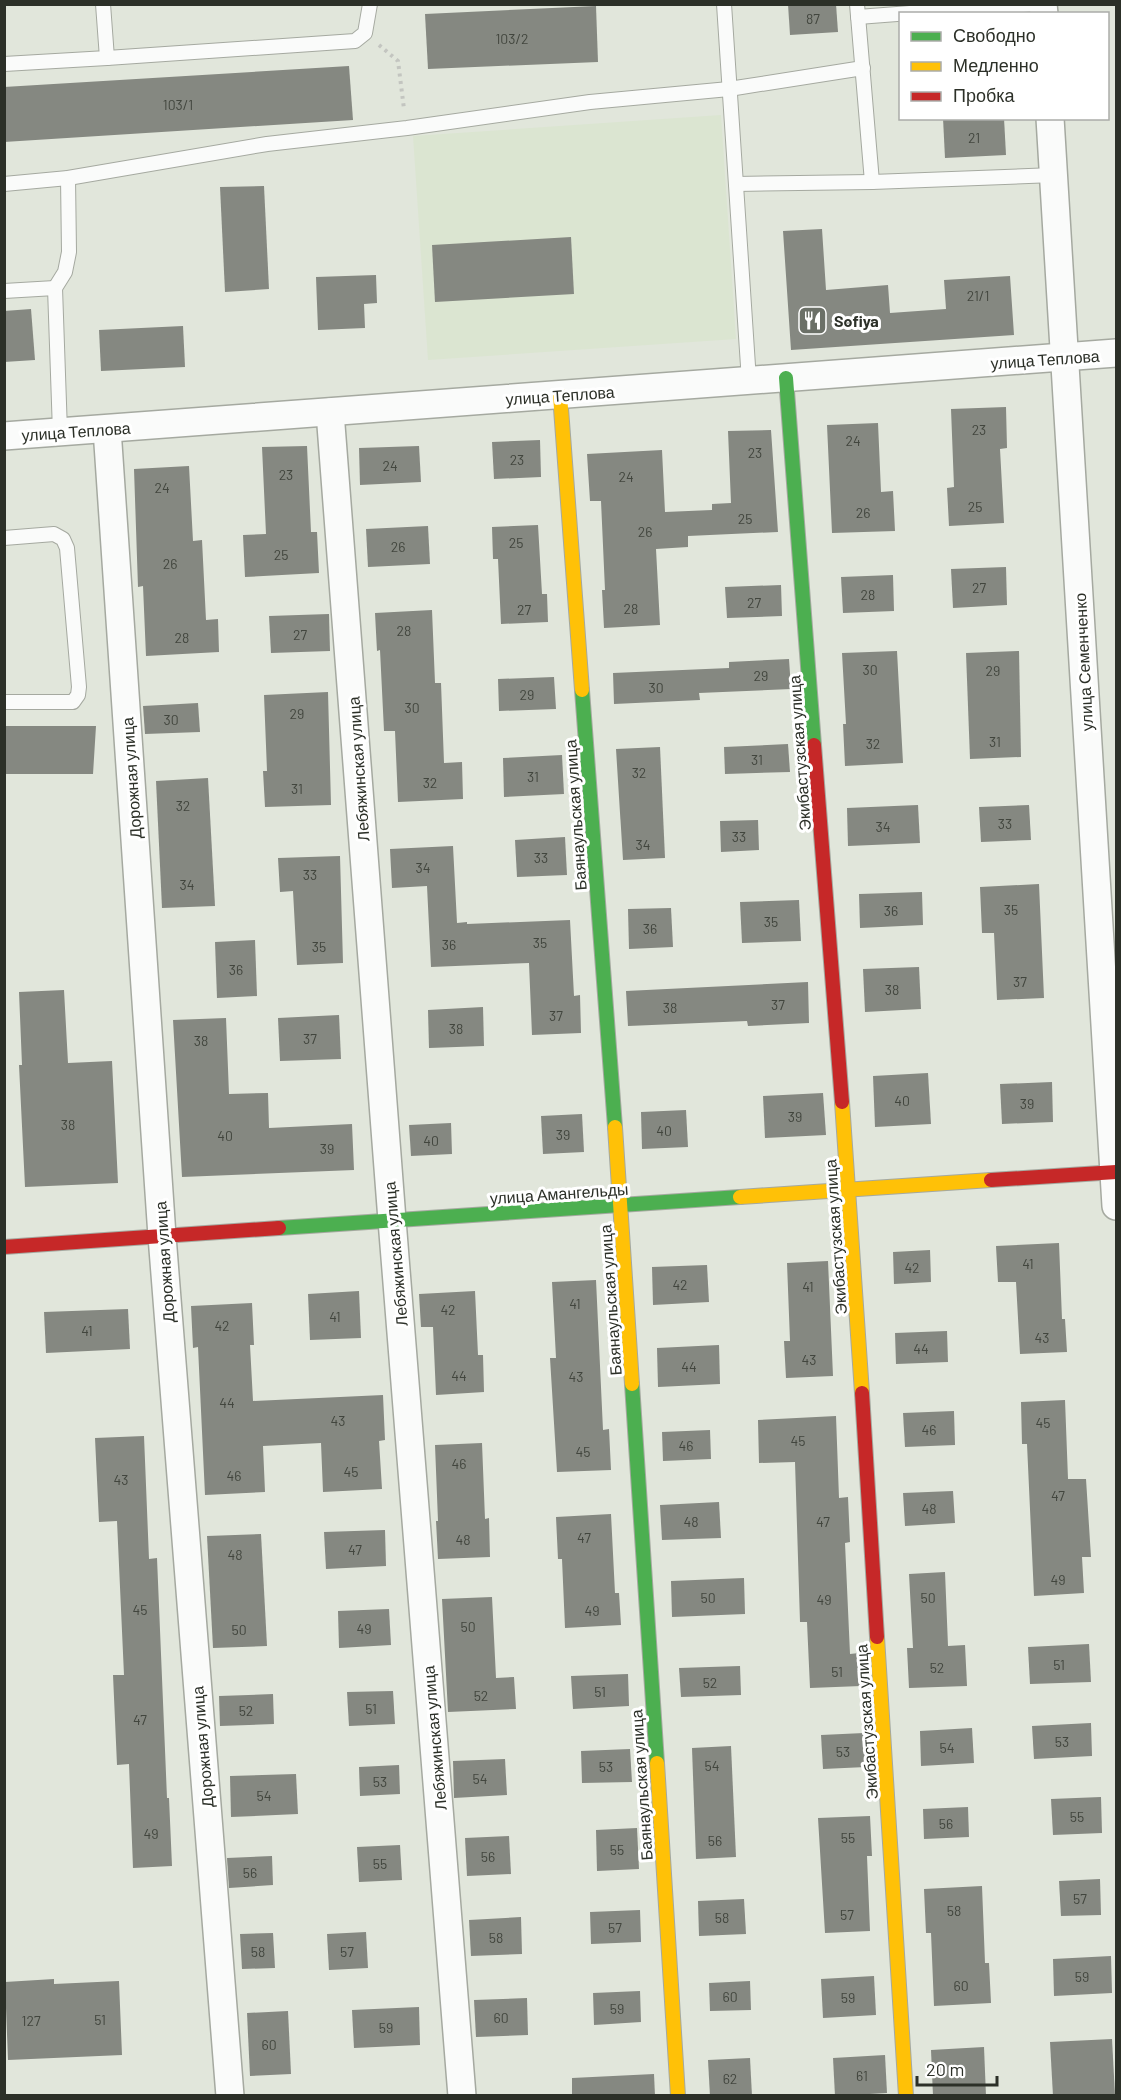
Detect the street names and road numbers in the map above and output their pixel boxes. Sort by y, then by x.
street label: улица Теплова [990,346,1100,372]
street label: улица Теплова [505,382,615,408]
street label: улица Теплова [21,418,131,444]
street label: улица Семенченко [1070,592,1096,732]
street label: Экибастузская улица [784,674,814,831]
street label: Лебяжинская улица [343,696,373,842]
street label: Дорожная улица [117,716,145,839]
street label: Баянаульская улица [560,739,590,891]
street label: Экибастузская улица [820,1158,850,1315]
street label: улица Амангельды [489,1179,629,1207]
street label: Лебяжинская улица [379,1181,411,1327]
street label: Дорожная улица [150,1200,178,1323]
street label: Баянаульская улица [595,1224,625,1376]
street label: Экибастузская улица [851,1643,881,1800]
street label: Лебяжинская улица [418,1665,450,1811]
street label: Дорожная улица [187,1685,217,1809]
street label: Баянаульская улица [626,1709,656,1861]

